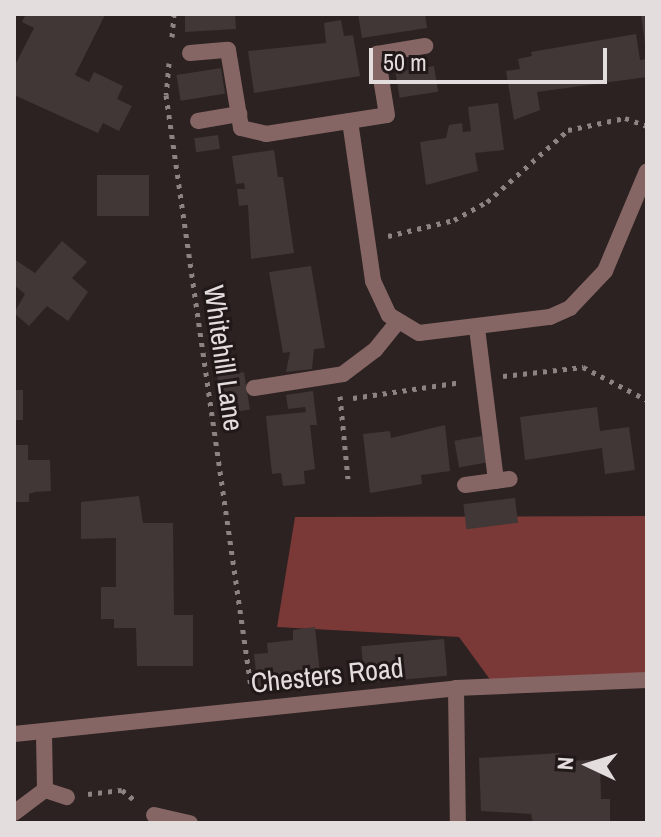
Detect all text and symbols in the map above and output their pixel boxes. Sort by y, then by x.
scale bar [373,32,611,82]
text: 50 m [383,46,427,78]
street label: Whitehill Lane [197,283,251,433]
street label: Chesters Road [249,650,405,700]
north arrow [549,725,629,805]
text: N [550,756,580,771]

